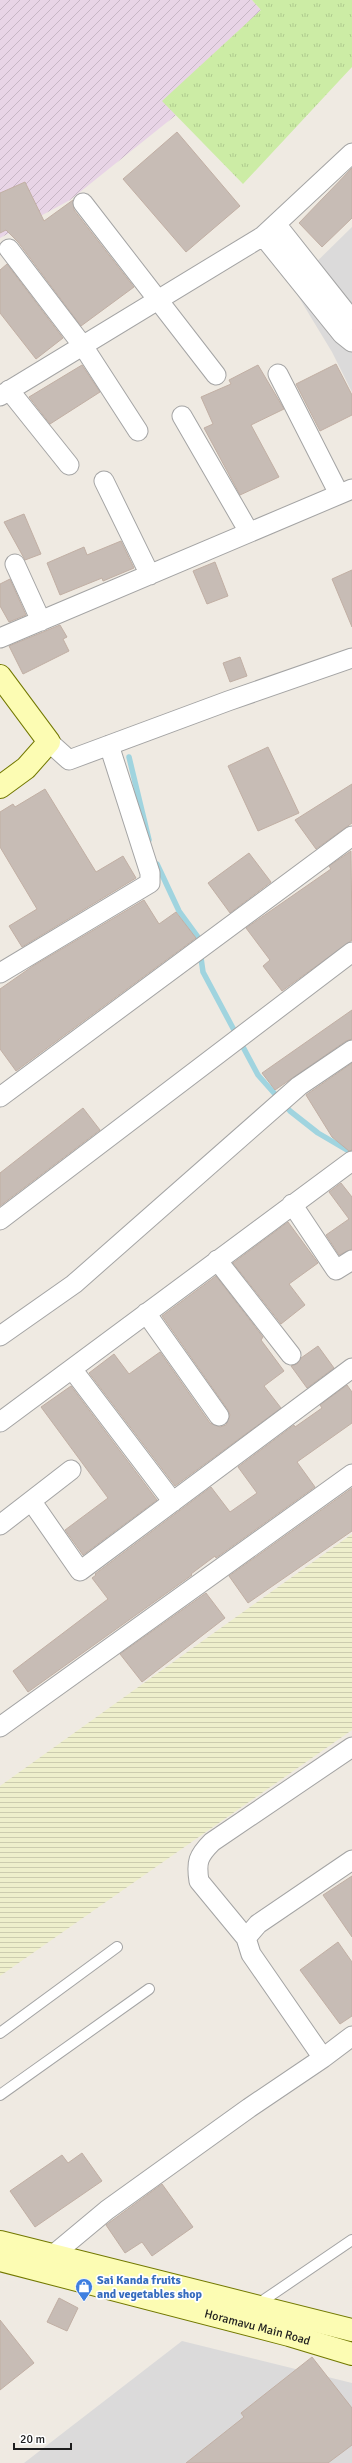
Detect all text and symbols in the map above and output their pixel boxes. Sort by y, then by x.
place label: Sai Kanda fruits and vegetables shop [97,2273,203,2302]
shop icon: Sai Kanda fruits and vegetables shop [74,2277,94,2302]
street label: Horamavu Main Road [203,2306,312,2349]
scale bar [14,2425,71,2451]
text: 20 m [20,2432,45,2447]

